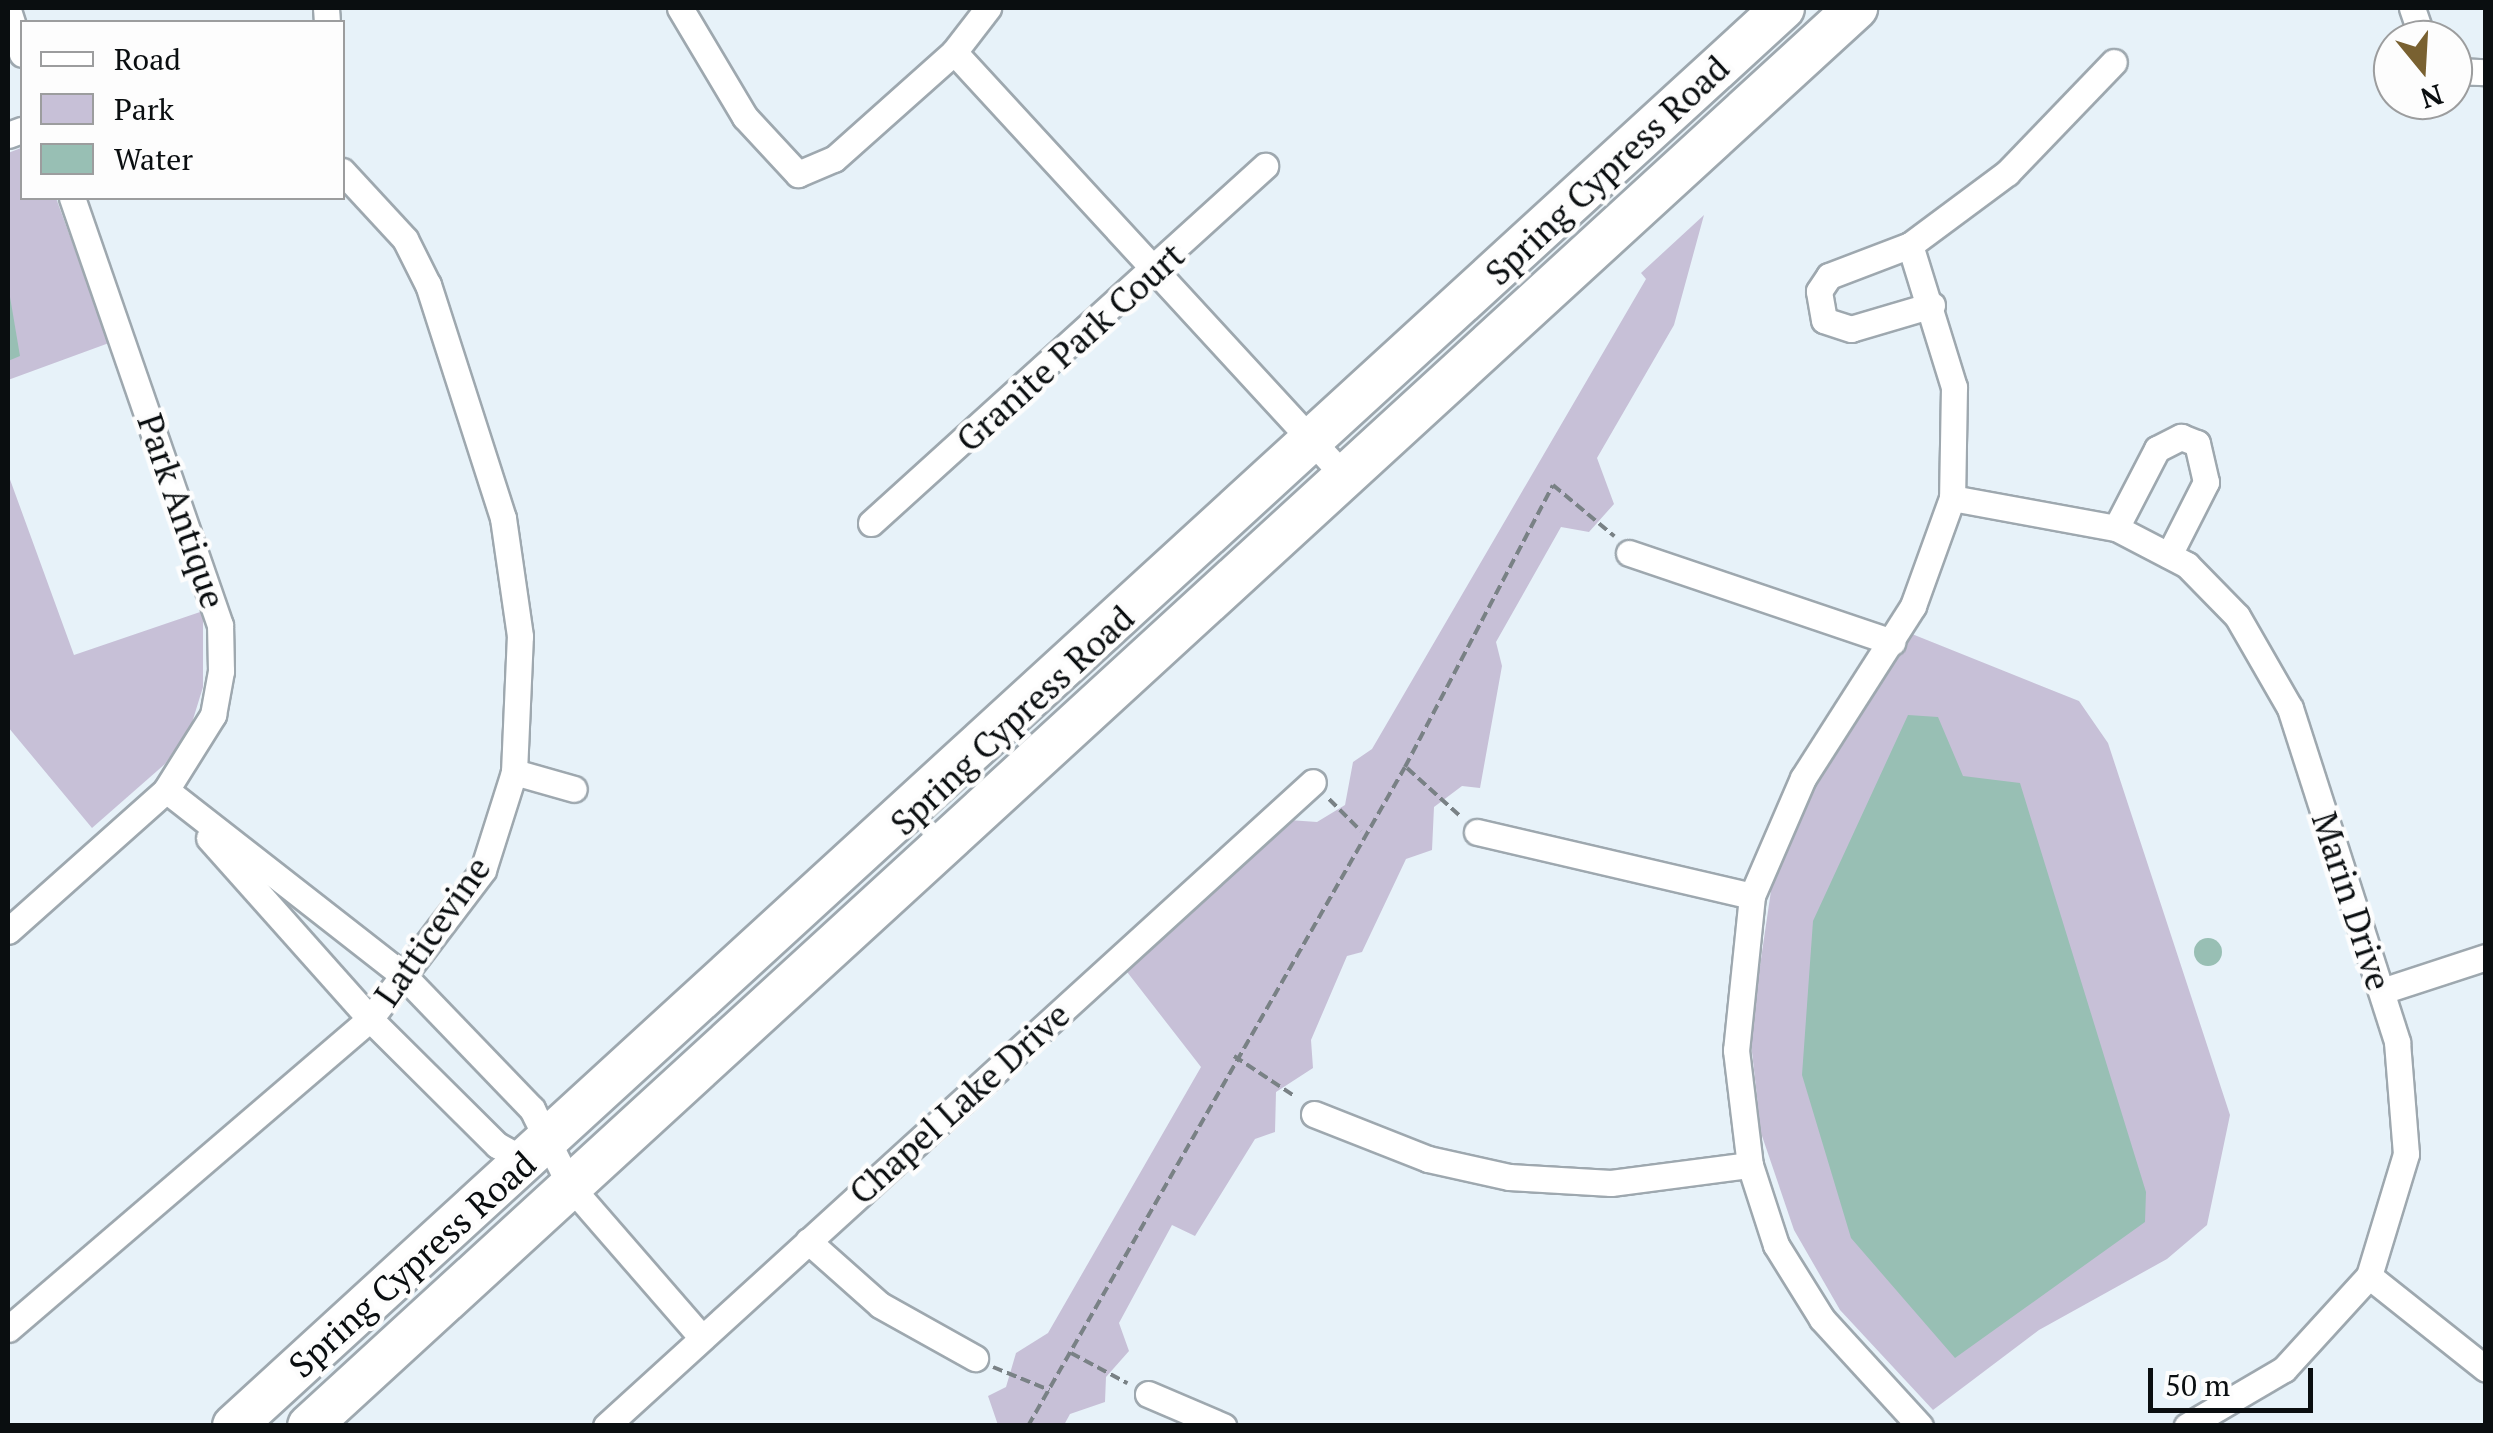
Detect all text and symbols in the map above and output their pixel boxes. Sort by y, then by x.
legend [20,20,345,200]
north arrow [2373,20,2473,120]
text: Road [114,39,181,79]
street label: Spring Cypress Road [1477,46,1737,294]
text: N [2416,76,2448,118]
text: Park [114,89,174,129]
text: Water [114,139,193,179]
street label: Granite Park Court [948,234,1192,460]
street label: Park Antique [129,408,235,614]
street label: Spring Cypress Road [882,596,1142,844]
street label: Marin Drive [2303,807,2401,995]
street label: Latticevine [365,848,499,1014]
street label: Chapel Lake Drive [840,993,1078,1213]
street label: Spring Cypress Road [280,1142,544,1386]
scale bar [2153,1348,2318,1410]
text: 50 m [2165,1365,2230,1405]

